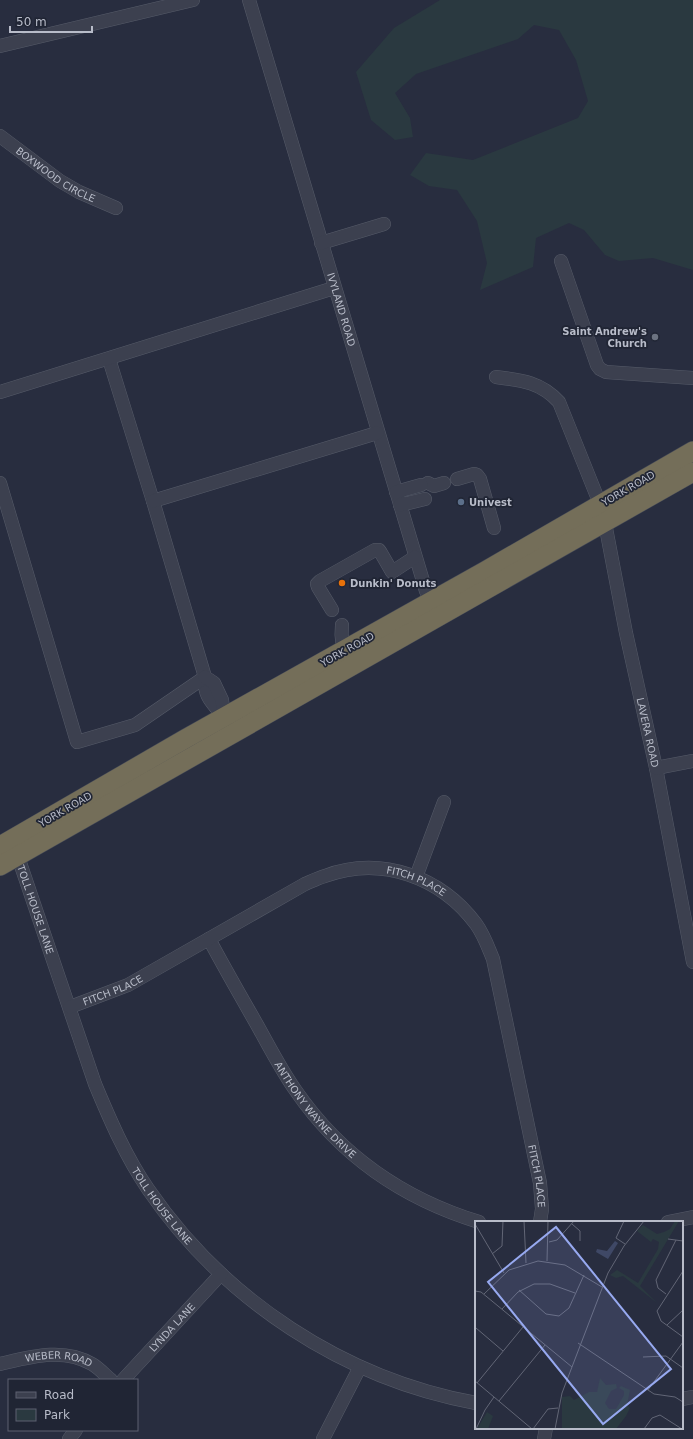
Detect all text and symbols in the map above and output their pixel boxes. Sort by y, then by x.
scale bar [10,8,92,34]
text: 50 m [16,15,47,29]
street label: BOXWOOD CIRCLE [14,145,97,204]
street label: IVYLAND ROAD [325,272,357,348]
place label: Saint Andrew's Church [562,326,647,349]
marker: Saint Andrew's Church [650,332,660,342]
street label: YORK ROAD [599,469,657,509]
marker: Univest [456,497,466,507]
place label: Univest [469,497,512,508]
marker: Dunkin' Donuts [337,578,347,588]
place label: Dunkin' Donuts [350,578,436,589]
street label: YORK ROAD [318,630,376,669]
street label: LAVERA ROAD [635,697,661,769]
street label: YORK ROAD [36,790,94,830]
street label: TOLL HOUSE LANE [15,863,56,956]
street label: FITCH PLACE [386,864,448,898]
street label: FITCH PLACE [81,973,145,1008]
street label: ANTHONY WAYNE DRIVE [273,1060,358,1160]
street label: FITCH PLACE [526,1144,547,1208]
street label: TOLL HOUSE LANE [129,1165,194,1247]
inset map [475,1221,683,1429]
street label: LYNDA LANE [147,1301,197,1354]
street label: WEBER ROAD [24,1350,94,1369]
legend [8,1379,138,1431]
text: Road [44,1388,74,1402]
text: Park [44,1408,70,1422]

